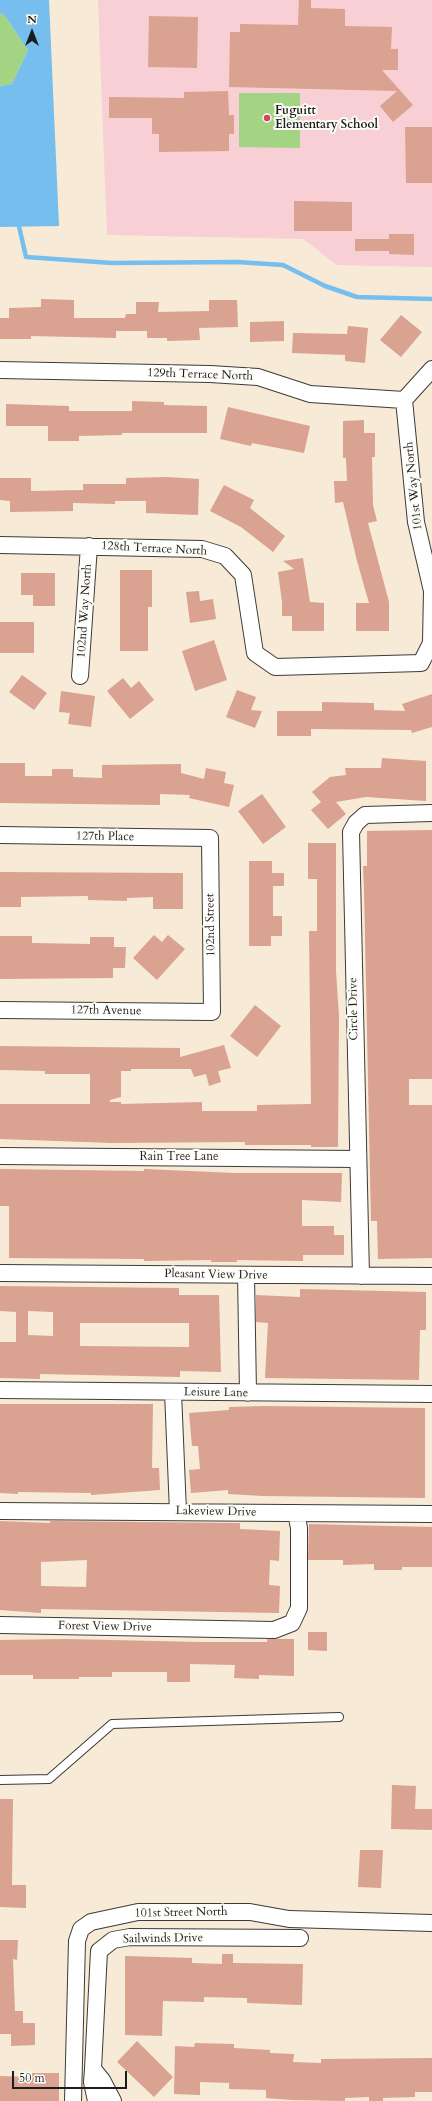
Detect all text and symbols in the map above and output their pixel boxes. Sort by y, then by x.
north arrow [12,12,52,52]
text: N [27,12,37,27]
place label: Fuguitt Elementary School [275,104,378,132]
marker: Fuguitt Elementary School [262,113,272,123]
street label: 129th Terrace North [147,366,253,384]
street label: 101st Way North [402,441,426,531]
street label: 128th Terrace North [101,539,207,559]
street label: 102nd Way North [75,563,95,659]
street label: 127th Place [76,829,134,845]
street label: 102nd Street [203,893,219,957]
street label: Circle Drive [346,977,362,1041]
street label: 127th Avenue [70,1003,142,1019]
street label: Rain Tree Lane [140,1150,218,1164]
street label: Pleasant View Drive [164,1267,268,1283]
street label: Leisure Lane [184,1385,248,1401]
street label: Lakeview Drive [175,1504,257,1520]
street label: Forest View Drive [58,1619,152,1635]
street label: 101st Street North [134,1905,228,1921]
street label: Sailwinds Drive [123,1931,203,1947]
scale bar [14,2063,129,2089]
text: 50 m [19,2070,45,2086]

